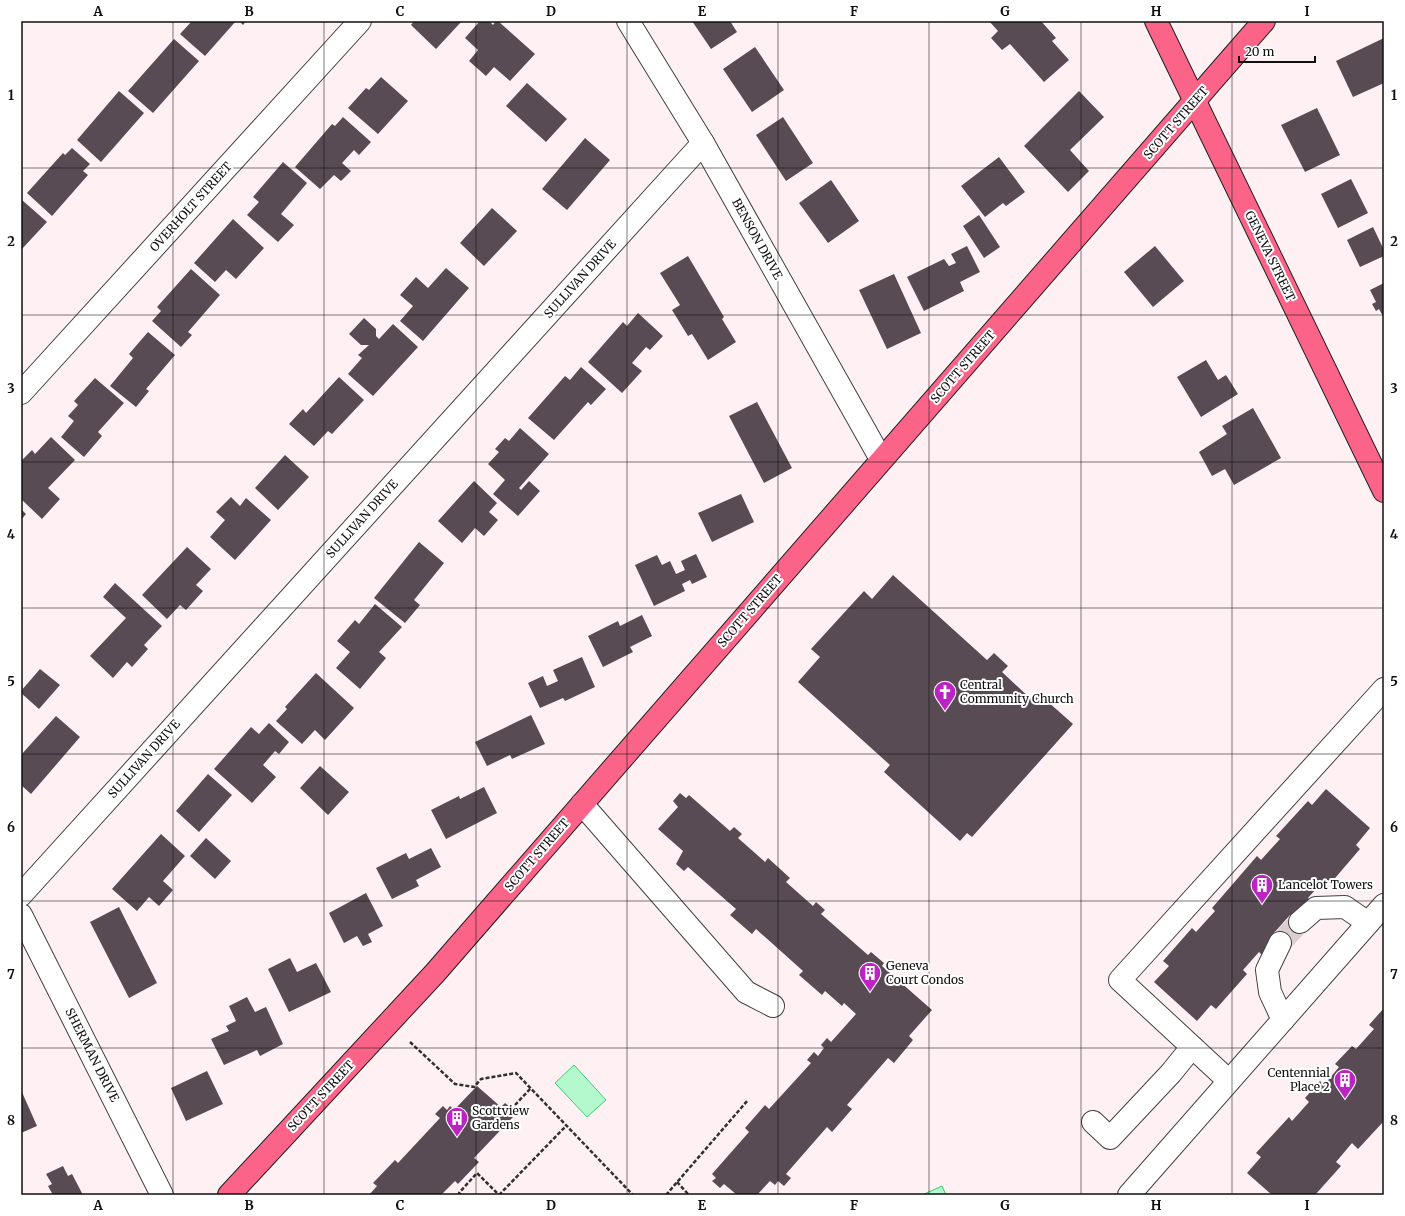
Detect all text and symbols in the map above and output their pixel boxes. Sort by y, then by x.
text: A [92,3,103,20]
text: B [244,3,254,20]
text: C [396,3,405,20]
text: D [546,3,556,20]
text: E [698,3,707,20]
text: F [850,3,858,20]
text: G [1000,3,1010,20]
text: H [1151,3,1162,20]
text: I [1304,3,1310,20]
scale bar [1239,38,1315,64]
text: 20 m [1245,44,1274,59]
street label: SCOTT STREET [1140,83,1212,162]
text: 1 [8,87,14,104]
text: 1 [1391,87,1397,104]
street label: OVERHOLT STREET [146,158,235,255]
street label: BENSON DRIVE [729,196,786,282]
street label: GENEVA STREET [1242,208,1299,304]
text: 2 [7,233,15,250]
text: 2 [1390,233,1398,250]
street label: SULLIVAN DRIVE [541,236,619,321]
street label: SCOTT STREET [927,327,999,406]
text: 3 [7,380,15,397]
text: 3 [1390,380,1398,397]
street label: SULLIVAN DRIVE [323,476,401,561]
text: 4 [7,526,16,543]
text: 4 [1390,526,1399,543]
street label: SCOTT STREET [714,571,786,650]
text: 5 [7,673,15,690]
text: 5 [1390,673,1398,690]
place label: Central Community Church [960,677,1074,706]
church icon: Central Community Church [932,679,958,712]
street label: SULLIVAN DRIVE [105,716,183,801]
street label: SCOTT STREET [501,815,573,894]
text: 6 [7,819,15,836]
text: 6 [1390,819,1398,836]
building icon: Lancelot Towers [1249,872,1275,905]
place label: Lancelot Towers [1278,877,1373,892]
place label: Geneva Court Condos [886,958,964,987]
building icon: Geneva Court Condos [857,960,883,993]
text: 7 [7,966,15,983]
text: 7 [1390,966,1398,983]
street label: SHERMAN DRIVE [62,1005,123,1105]
street label: SCOTT STREET [284,1057,358,1134]
place label: Centennial Place 2 [1268,1065,1330,1094]
building icon: Centennial Place 2 [1332,1067,1358,1100]
place label: Scottview Gardens [472,1103,530,1132]
building icon: Scottview Gardens [444,1105,470,1138]
text: 8 [7,1112,15,1129]
text: 8 [1390,1112,1398,1129]
text: A [92,1197,103,1214]
text: B [244,1197,254,1214]
text: C [396,1197,405,1214]
text: D [546,1197,556,1214]
text: E [698,1197,707,1214]
text: F [850,1197,858,1214]
text: G [1000,1197,1010,1214]
text: H [1151,1197,1162,1214]
text: I [1304,1197,1310,1214]

